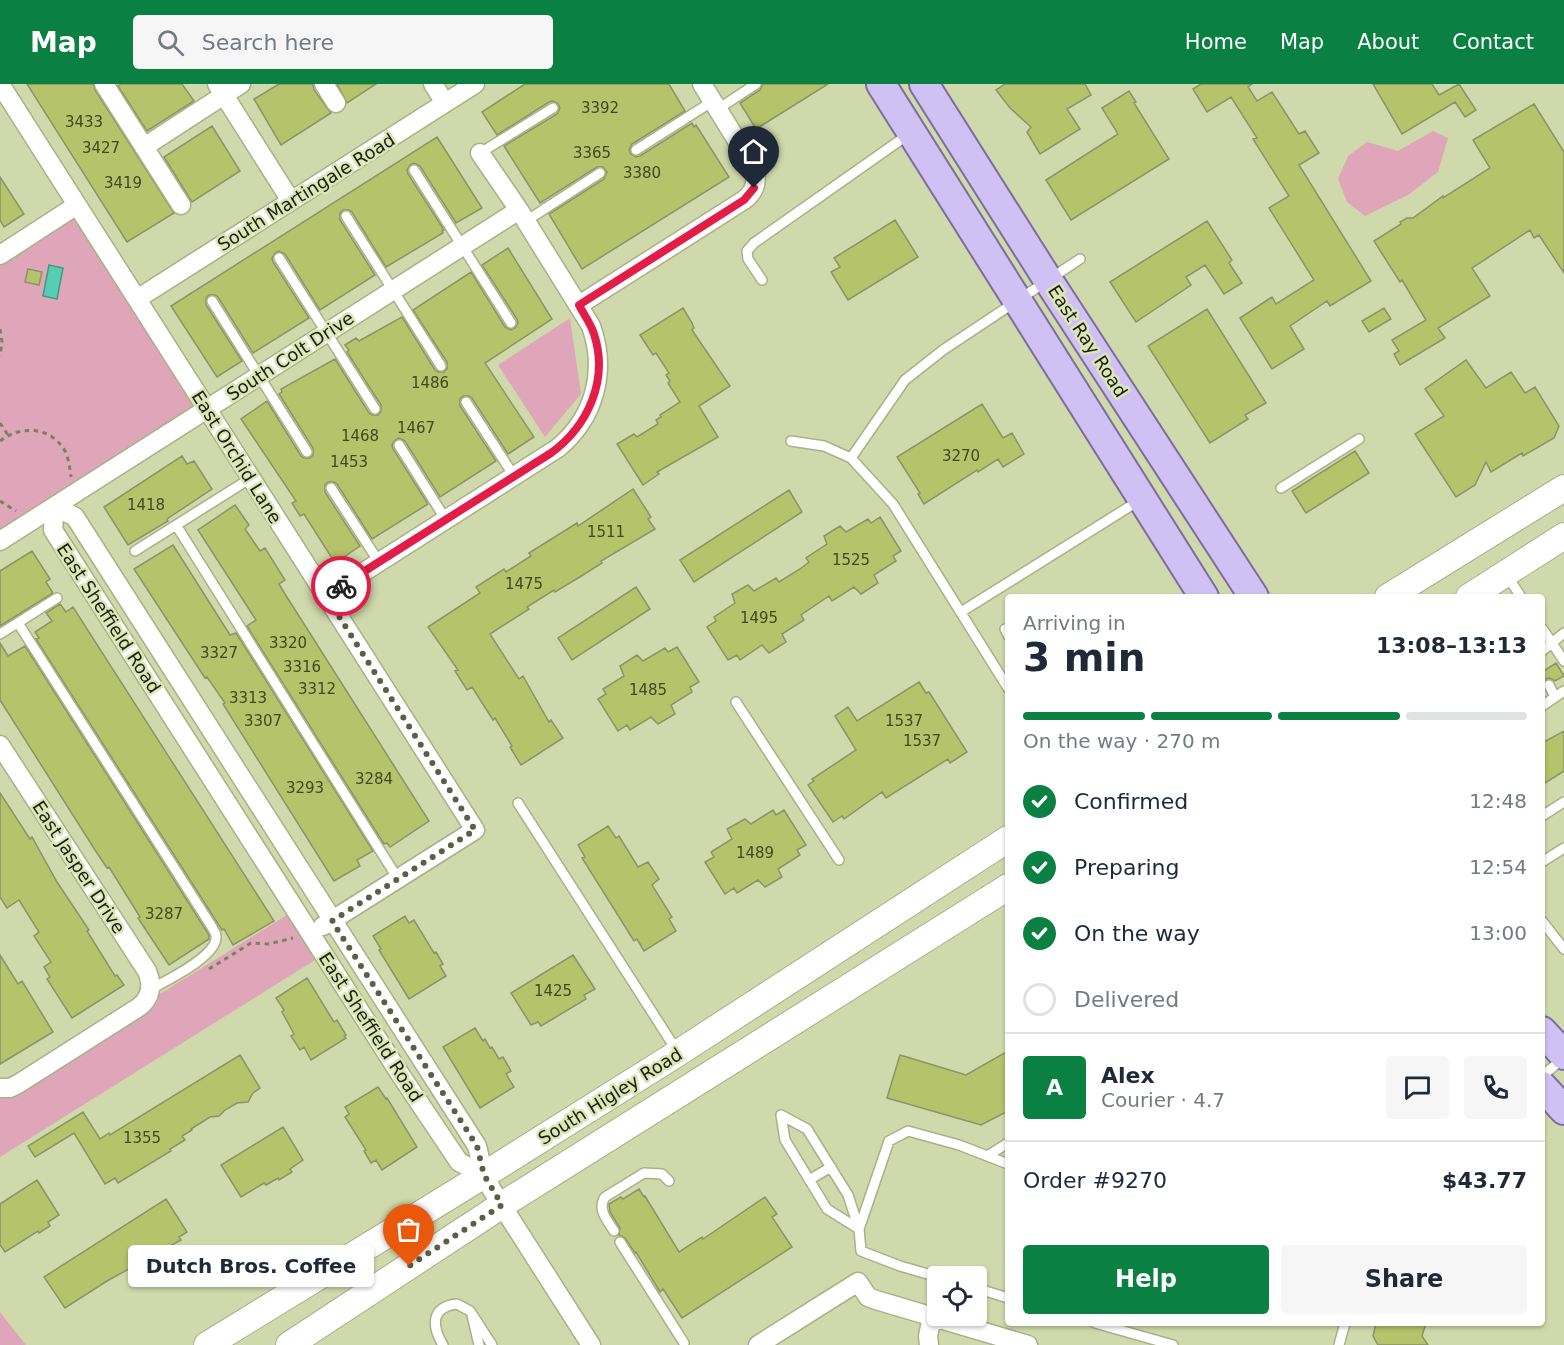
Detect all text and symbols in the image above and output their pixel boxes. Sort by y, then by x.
search box [133,15,553,69]
text: Map [30,26,97,59]
icon: search [154,26,187,59]
text: Search here [202,30,334,55]
text: Home [1185,30,1247,54]
text: Map [1280,30,1324,54]
text: About [1357,30,1419,54]
text: Contact [1452,30,1534,54]
house number: 3392 [581,99,619,117]
house number: 3433 [65,113,103,131]
pin [728,126,779,188]
street label: South Martingale Road [214,129,398,255]
icon: home [737,135,770,168]
house number: 3427 [82,139,120,157]
house number: 3365 [573,144,611,162]
house number: 3380 [623,164,661,182]
house number: 3419 [104,174,142,192]
street label: East Ray Road [1044,281,1132,401]
street label: South Colt Drive [222,307,358,405]
house number: 1486 [411,374,449,392]
street label: East Orchid Lane [188,387,286,527]
house number: 1467 [397,419,435,437]
house number: 1468 [341,427,379,445]
house number: 3270 [942,447,980,465]
house number: 1453 [330,453,368,471]
house number: 1418 [127,496,165,514]
house number: 1511 [587,523,625,541]
street label: East Sheffield Road [53,539,165,697]
house number: 1525 [832,551,870,569]
courier [311,556,371,616]
icon: bike [325,570,358,603]
house number: 1475 [505,575,543,593]
house number: 1495 [740,609,778,627]
text: Arriving in [1023,611,1126,635]
text: 13:08–13:13 [1376,633,1527,658]
house number: 3320 [269,634,307,652]
text: 3 min [1023,635,1145,680]
house number: 3327 [200,644,238,662]
house number: 3316 [283,658,321,676]
house number: 3312 [298,680,336,698]
house number: 1485 [629,681,667,699]
house number: 3313 [229,689,267,707]
house number: 3307 [244,712,282,730]
house number: 1537 [885,712,923,730]
text: On the way · 270 m [1023,729,1221,753]
house number: 1537 [903,732,941,750]
house number: 3284 [355,770,393,788]
house number: 3293 [286,779,324,797]
icon: check [1023,785,1056,818]
text: Confirmed [1074,789,1188,814]
text: 12:48 [1469,789,1527,813]
street label: East Jasper Drive [28,797,130,937]
house number: 1489 [736,844,774,862]
icon: check [1023,851,1056,884]
text: Preparing [1074,855,1180,880]
text: 12:54 [1469,855,1527,879]
house number: 3287 [145,905,183,923]
icon: check [1023,917,1056,950]
text: On the way [1074,921,1200,946]
text: 13:00 [1469,921,1527,945]
street label: East Sheffield Road [315,948,427,1106]
house number: 1425 [534,982,572,1000]
text: Delivered [1074,987,1179,1012]
street label: South Higley Road [534,1043,686,1149]
button: chat [1386,1056,1449,1119]
button: phone [1464,1056,1527,1119]
text: Alex [1101,1063,1155,1088]
text: A [1046,1075,1063,1100]
text: Courier · 4.7 [1101,1088,1225,1112]
house number: 1355 [123,1129,161,1147]
text: Order #9270 [1023,1168,1167,1193]
text: $43.77 [1442,1168,1527,1193]
pin [383,1204,434,1266]
icon: bag [392,1213,425,1246]
callout: Dutch Bros. Coffee [127,1245,373,1287]
button: Help [1023,1245,1269,1314]
button: Share [1281,1245,1527,1314]
text: Dutch Bros. Coffee [146,1254,356,1278]
map controls [927,1266,987,1326]
button: locate [927,1266,987,1326]

